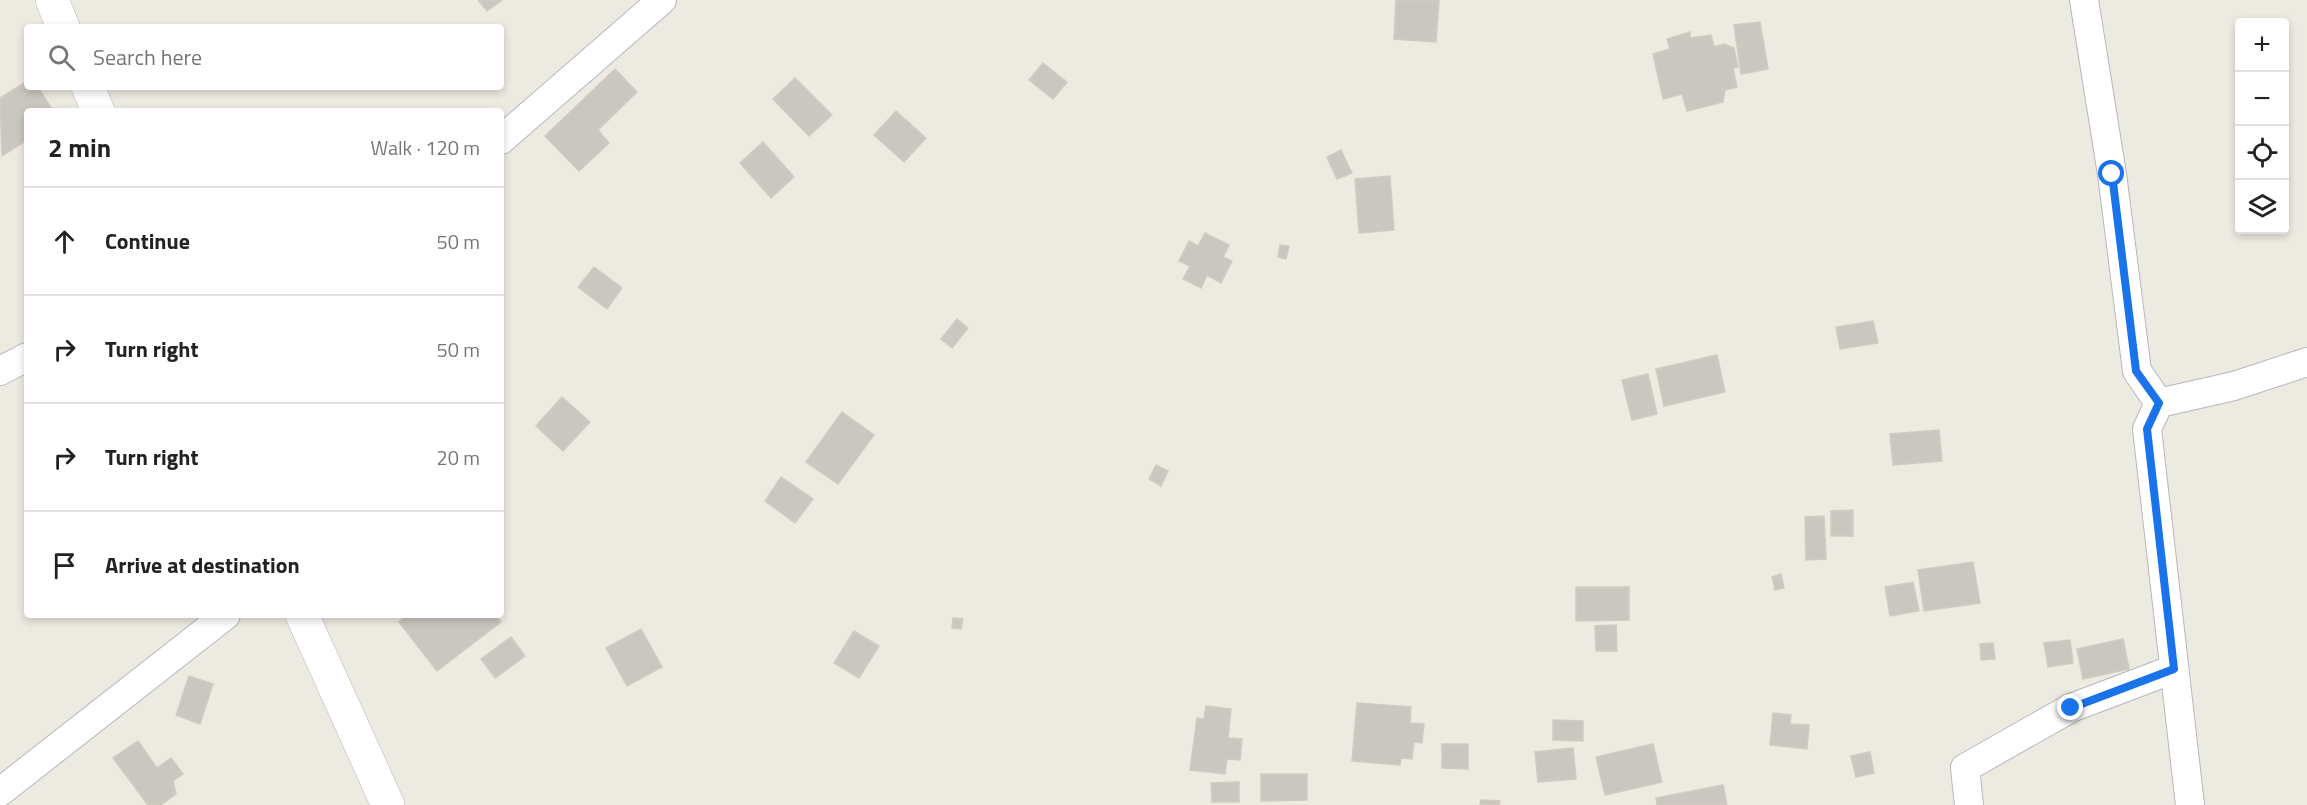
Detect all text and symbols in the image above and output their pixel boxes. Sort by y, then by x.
map controls [2235,18,2289,234]
button: + [2235,18,2289,72]
search box [24,24,504,90]
text: Search here [93,40,202,74]
icon: search [45,41,78,74]
button: − [2235,72,2289,126]
button: locate [2235,126,2289,180]
text: 2 min [48,128,111,167]
text: Walk · 120 m [371,132,480,163]
route start [2098,160,2124,186]
button: layers [2235,180,2289,234]
text: Continue [105,224,190,258]
icon: ahead [48,225,81,258]
text: 50 m [436,226,480,257]
text: Turn right [105,332,199,366]
icon: right [48,333,81,366]
text: 50 m [436,334,480,365]
text: Turn right [105,440,199,474]
icon: right [48,441,81,474]
text: 20 m [436,442,480,473]
text: Arrive at destination [105,548,300,582]
icon: arrive [48,549,81,582]
route end [2057,694,2083,720]

